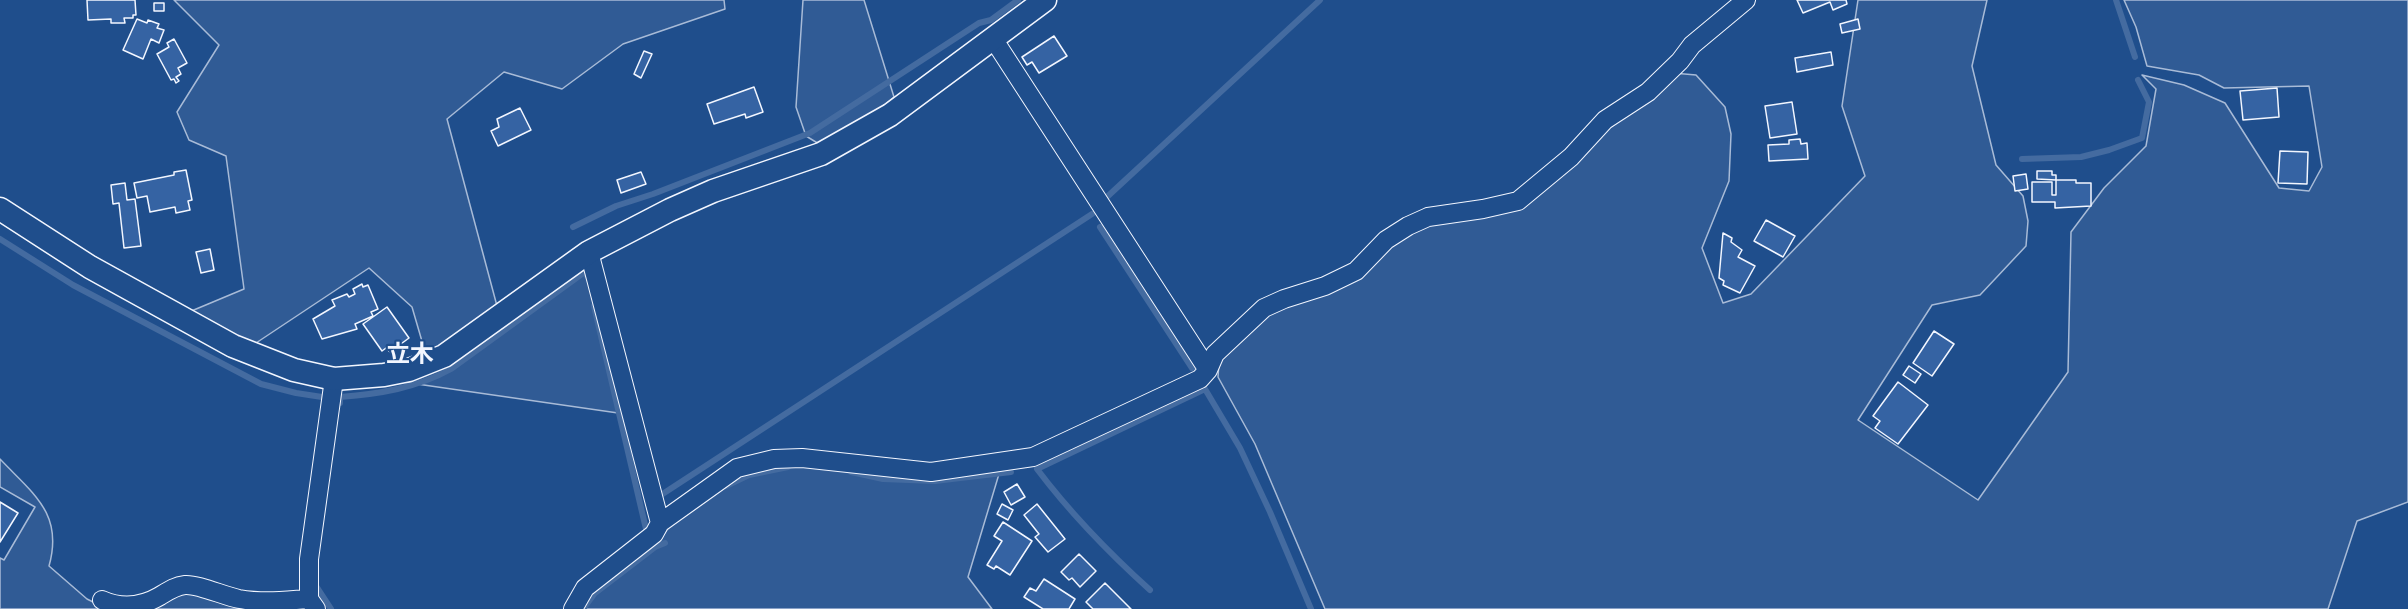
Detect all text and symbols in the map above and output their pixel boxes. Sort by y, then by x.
district label: 立木 [386,341,434,369]

